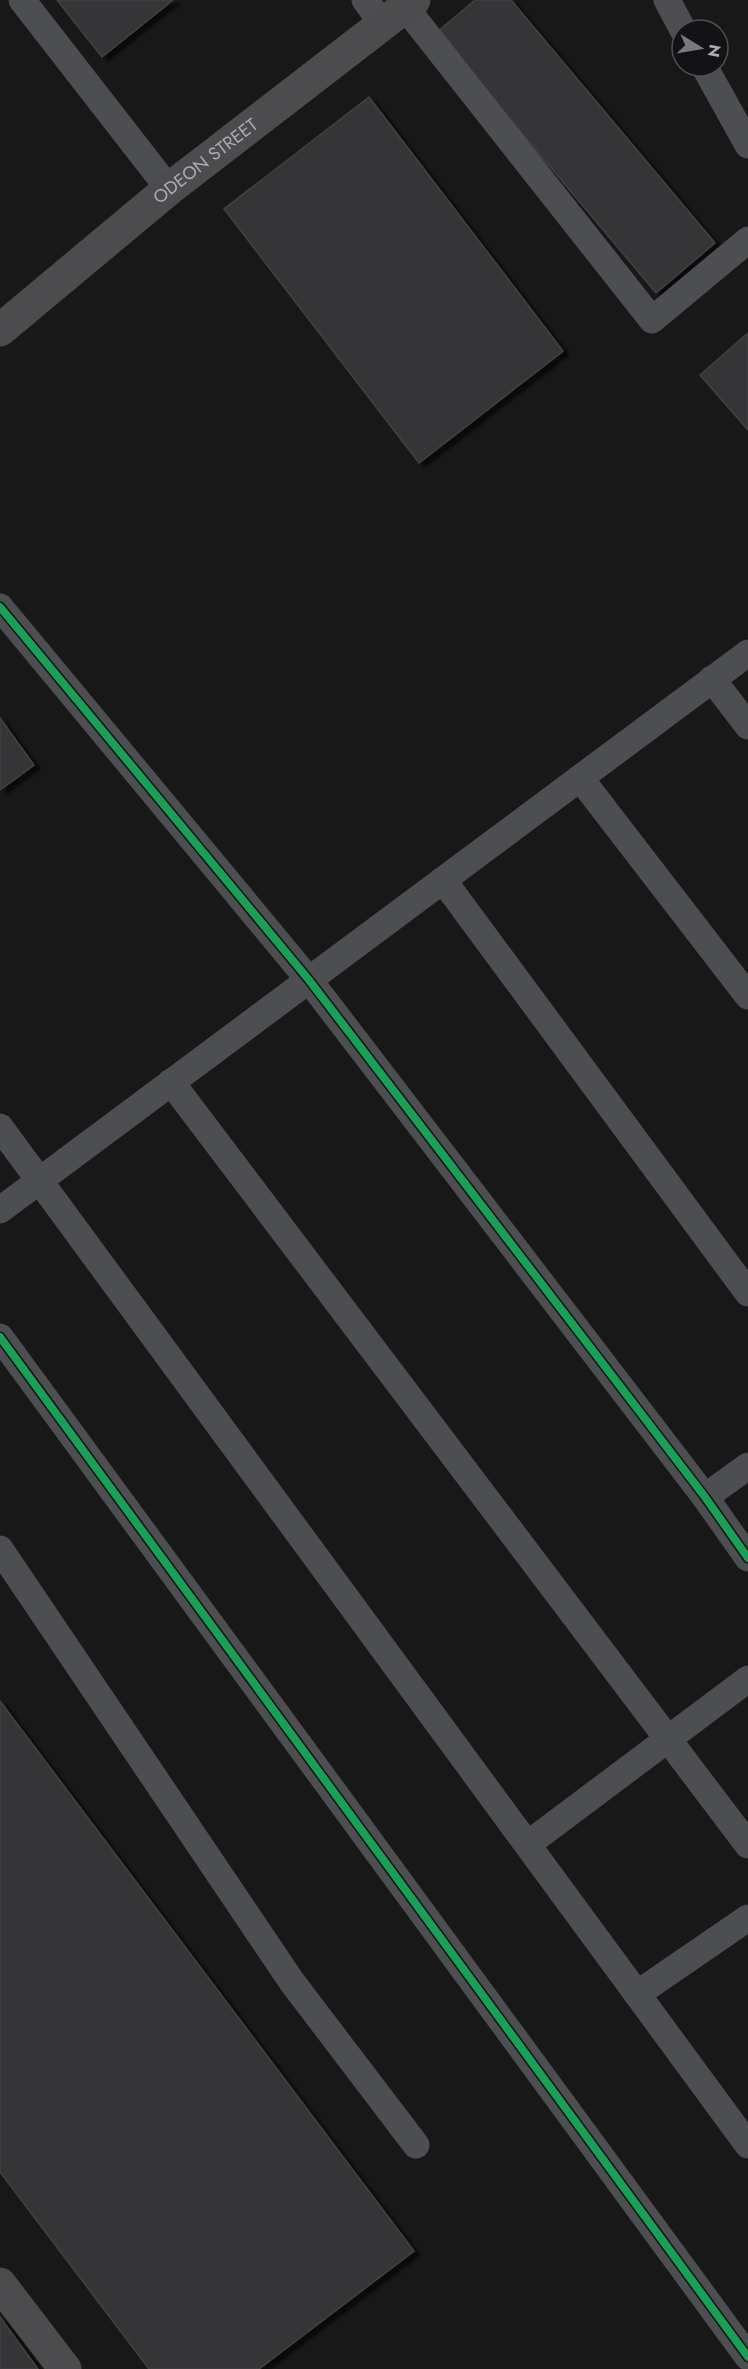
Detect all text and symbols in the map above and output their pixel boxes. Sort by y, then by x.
north arrow [670,18,730,78]
text: N [702,42,727,59]
street label: ODEON STREET [147,112,264,210]

